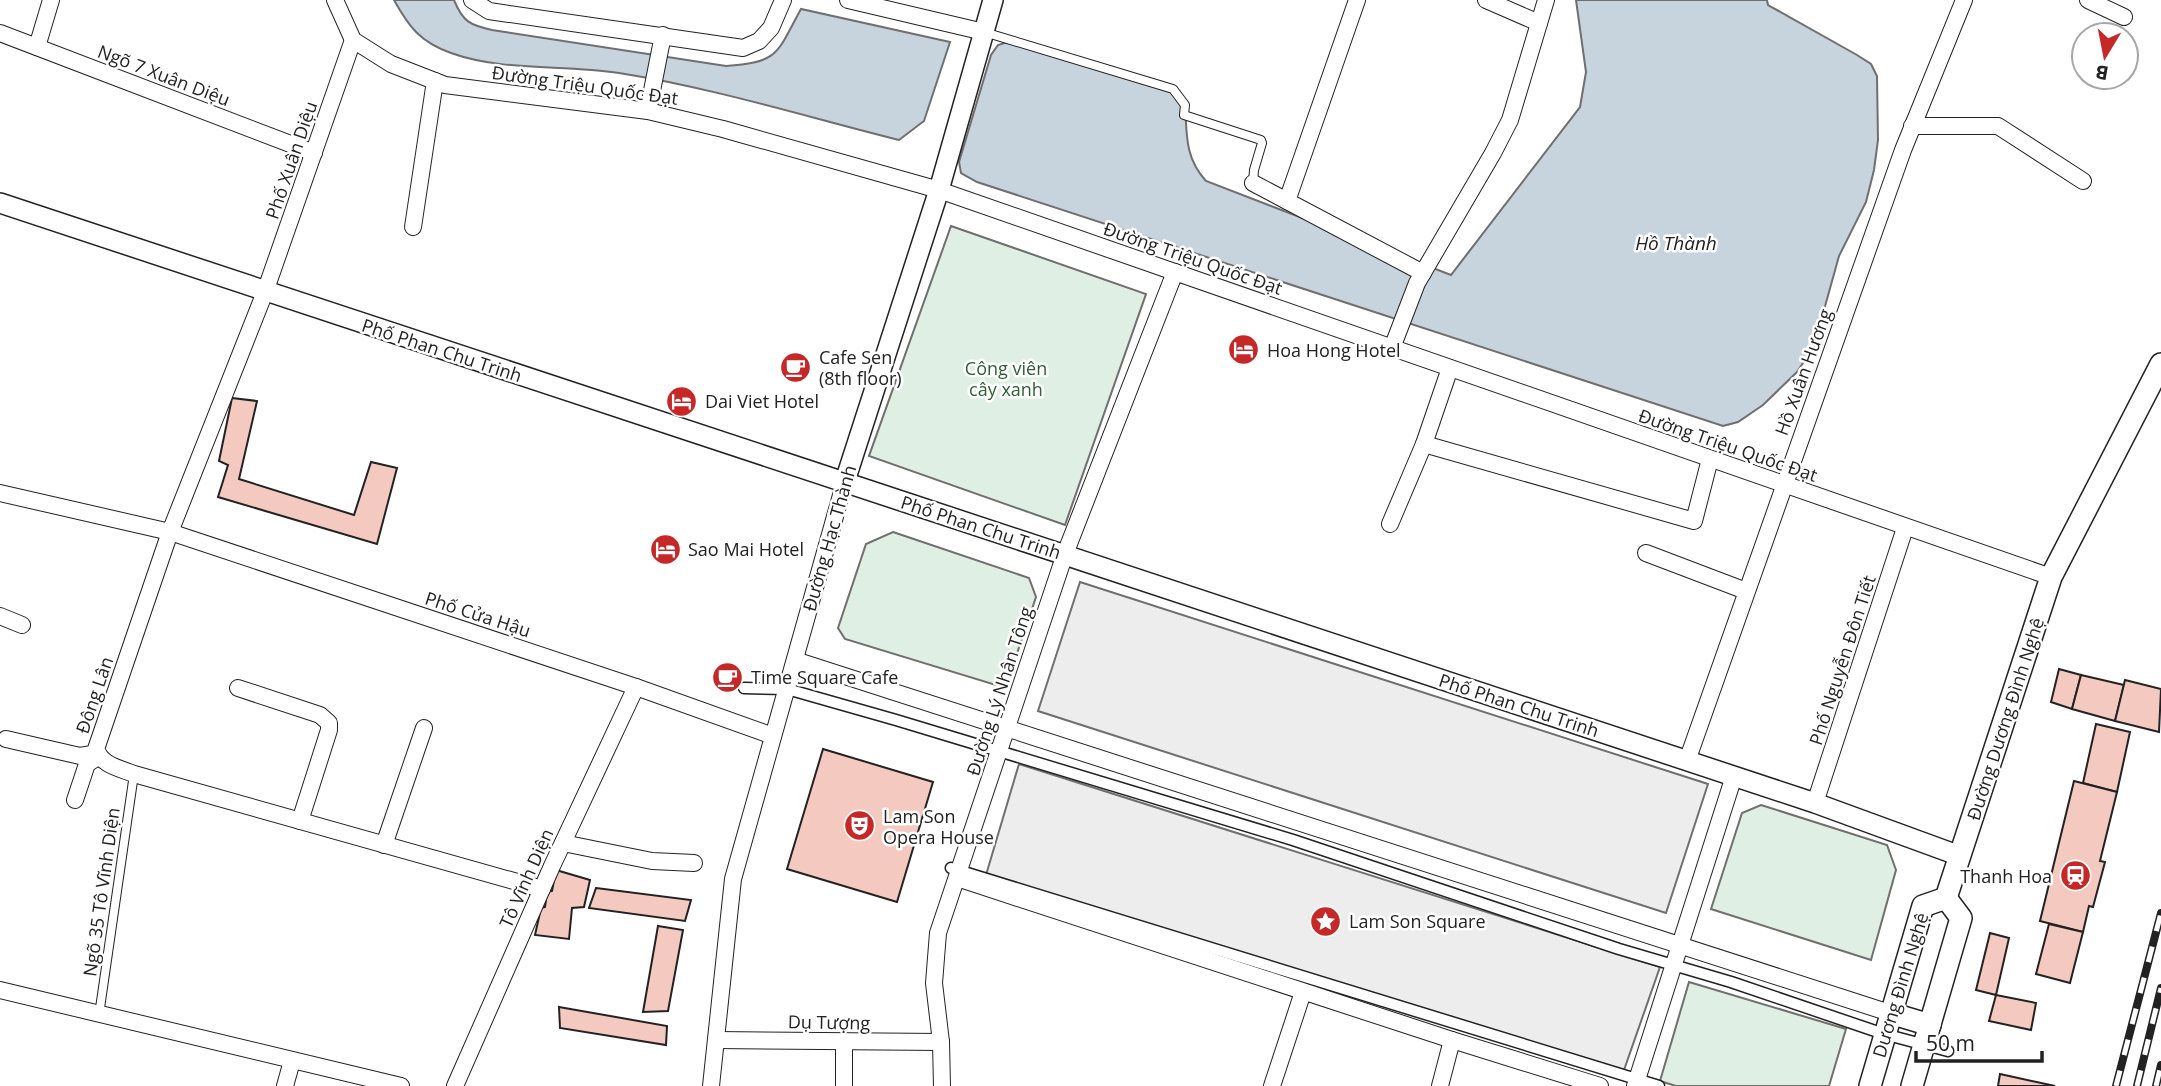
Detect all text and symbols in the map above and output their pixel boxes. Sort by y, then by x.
north arrow [2070,21,2140,91]
street label: Ngõ 7 Xuân Diệu [94,39,234,111]
text: B [2094,59,2111,87]
street label: Đường Triệu Quốc Đạt [490,60,680,110]
street label: Phố Xuân Diệu [260,98,322,222]
street label: Đường Triệu Quốc Đạt [1100,216,1286,300]
water label: Hồ Thành [1635,230,1717,256]
street label: Hồ Xuân Hương [1769,305,1837,439]
street label: Phố Phan Chu Trinh [359,313,525,387]
hotel icon: Hoa Hong Hotel [1227,333,1261,367]
place label: Hoa Hong Hotel [1267,338,1401,362]
place label: Cafe Sen (8th floor) [819,345,902,390]
cafe icon: Cafe Sen (8th floor) [779,350,813,384]
park label: Công viên cây xanh [965,356,1047,401]
hotel icon: Dai Viet Hotel [665,384,699,418]
place label: Dai Viet Hotel [705,389,819,413]
street label: Đường Triệu Quốc Đạt [1635,403,1821,487]
street label: Đường Hạc Thành [797,462,861,614]
street label: Phố Phan Chu Trinh [898,490,1064,564]
hotel icon: Sao Mai Hotel [648,532,682,566]
place label: Sao Mai Hotel [688,537,804,561]
street label: Phố Nguyễn Đôn Tiết [1803,572,1881,748]
street label: Phố Cửa Hậu [422,586,534,642]
street label: Đường Lý Nhân Tông [960,603,1038,779]
street label: Đường Dương Đình Nghệ [1961,615,2049,823]
street label: Đông Lân [70,653,118,737]
cafe icon: Time Square Cafe [711,660,745,694]
place label: Time Square Cafe [751,665,898,689]
street label: Phố Phan Chu Trinh [1436,668,1602,742]
place label: Lam Son Opera House [883,804,994,849]
street label: Ngõ 35 Tô Vĩnh Diện [77,806,125,978]
theatre icon: Lam Son Opera House [843,809,877,843]
street label: Tô Vĩnh Diện [493,825,559,931]
station icon: Thanh Hoa [2058,859,2092,893]
place label: Thanh Hoa [1960,864,2052,888]
place icon: Lam Son Square [1309,904,1343,938]
place label: Lam Son Square [1349,909,1486,933]
street label: Dương Đình Nghệ [1867,910,1933,1060]
street label: Dụ Tượng [788,1009,871,1035]
scale bar [1916,1020,2042,1064]
text: 50 m [1926,1029,1975,1057]

